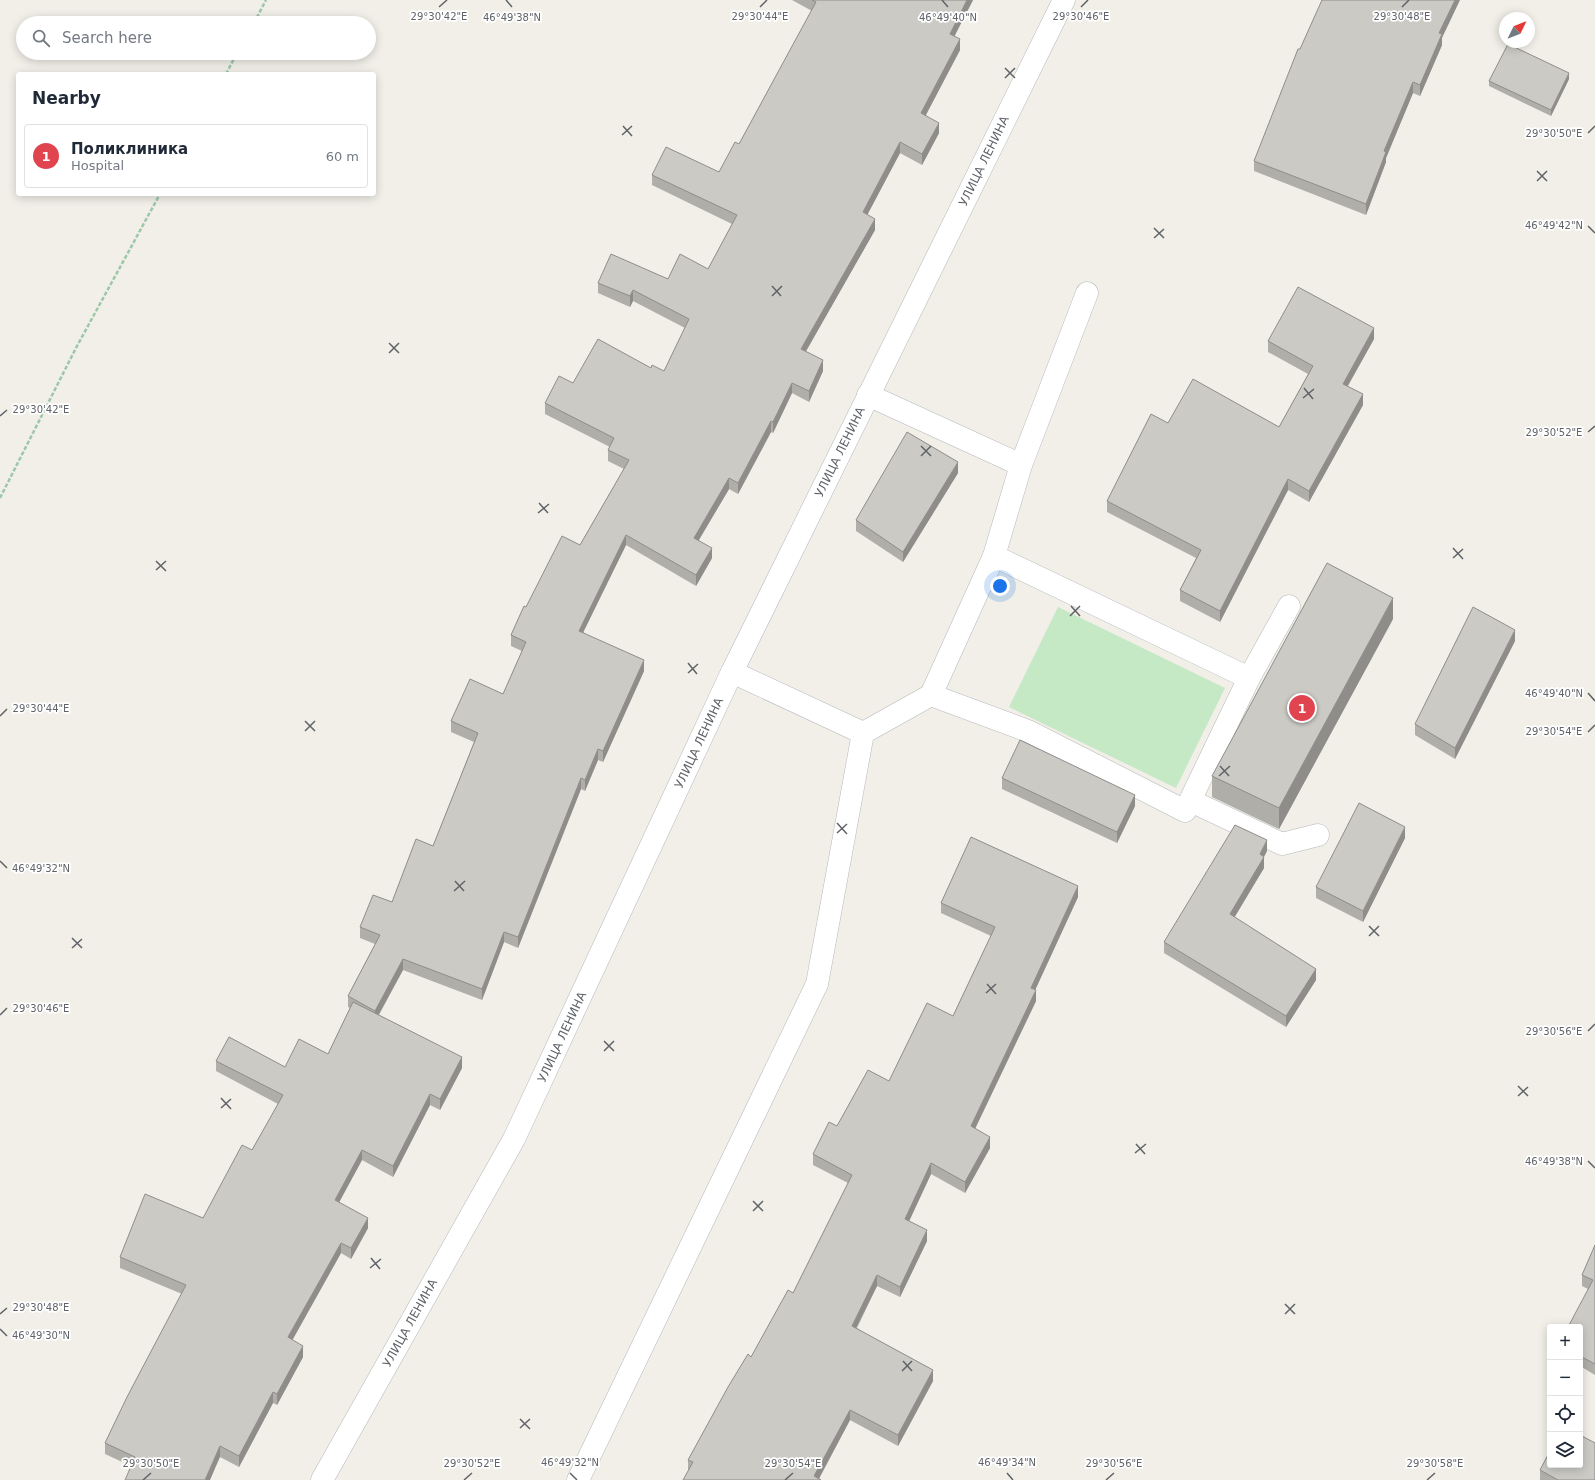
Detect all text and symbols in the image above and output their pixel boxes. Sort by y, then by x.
text: 29°30'42"E [411,11,467,22]
text: 29°30'44"E [732,11,788,22]
text: 29°30'46"E [1053,11,1109,22]
text: 29°30'48"E [1374,11,1430,22]
text: 46°49'38"N [483,12,541,23]
text: 46°49'40"N [919,12,977,23]
north arrow [1499,12,1535,48]
search box [16,16,376,60]
icon: search [30,27,52,49]
text: Search here [62,29,152,47]
text: Nearby [32,88,101,108]
street label: УЛИЦА ЛЕНИНА [956,113,1012,208]
text: 29°30'50"E [1526,128,1582,139]
text: Поликлиника [71,140,188,158]
text: 1 [41,149,51,164]
text: 60 m [326,149,359,164]
text: Hospital [71,158,124,173]
text: 46°49'42"N [1525,220,1583,231]
text: 29°30'42"E [13,404,69,415]
street label: УЛИЦА ЛЕНИНА [812,404,868,499]
text: 29°30'52"E [1526,427,1582,438]
your location [990,576,1010,596]
text: 46°49'40"N [1525,688,1583,699]
pin: 1 [1289,693,1315,723]
street label: УЛИЦА ЛЕНИНА [672,695,726,791]
text: 29°30'44"E [13,703,69,714]
text: 29°30'54"E [1526,726,1582,737]
text: 46°49'32"N [12,863,70,874]
street label: УЛИЦА ЛЕНИНА [535,989,589,1085]
text: 29°30'46"E [13,1003,69,1014]
text: 29°30'56"E [1526,1026,1582,1037]
text: 46°49'38"N [1525,1156,1583,1167]
street label: УЛИЦА ЛЕНИНА [380,1276,440,1369]
text: 29°30'48"E [13,1302,69,1313]
map controls [1547,1324,1583,1468]
button: + [1547,1324,1583,1360]
text: 46°49'30"N [12,1330,70,1341]
button: − [1547,1360,1583,1396]
button: locate [1547,1396,1583,1432]
button: layers [1547,1432,1583,1468]
text: 46°49'32"N [541,1457,599,1468]
text: 46°49'34"N [978,1457,1036,1468]
text: 29°30'50"E [123,1458,179,1469]
text: 29°30'52"E [444,1458,500,1469]
text: 29°30'54"E [765,1458,821,1469]
text: 29°30'56"E [1086,1458,1142,1469]
text: 29°30'58"E [1407,1458,1463,1469]

